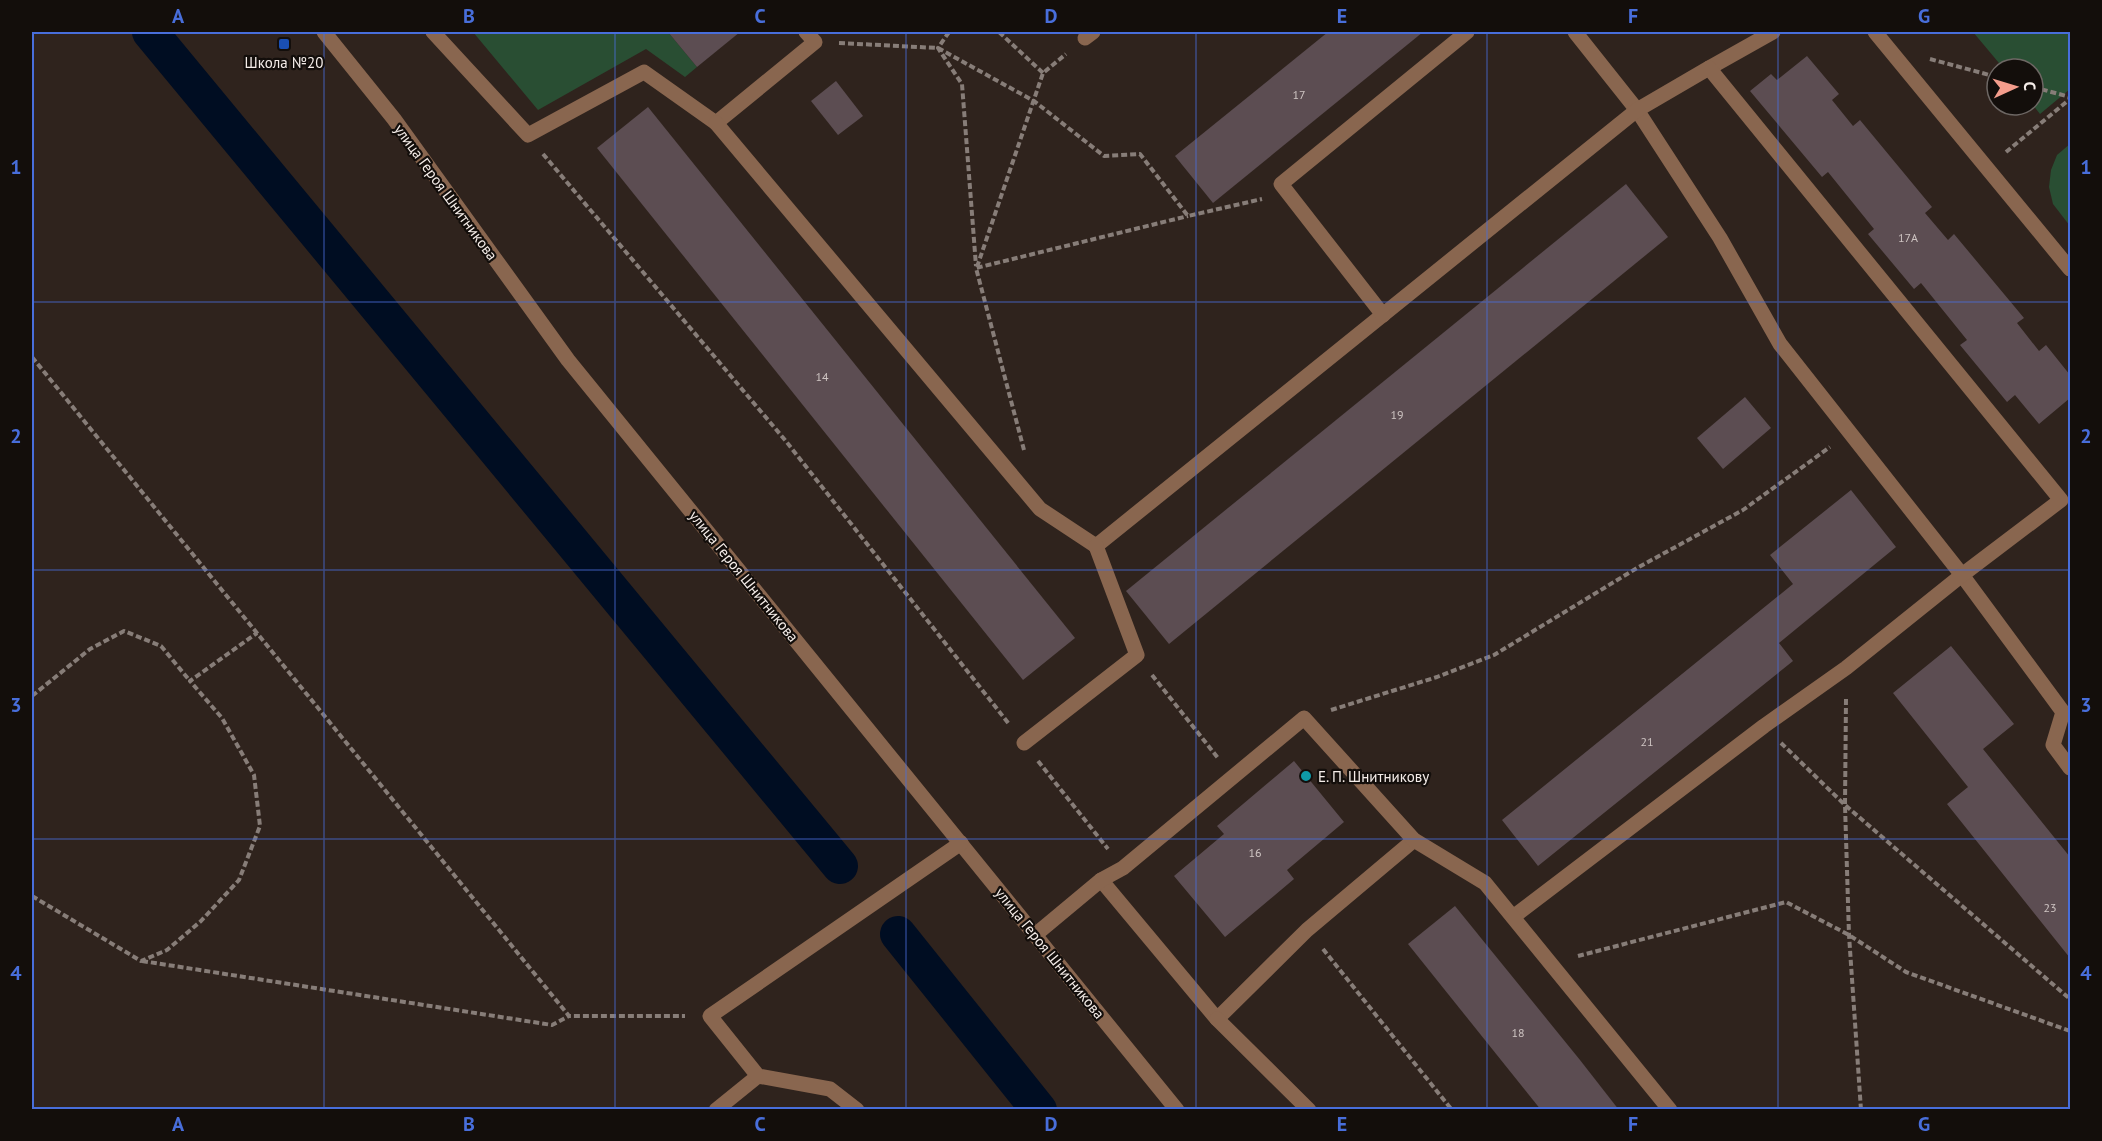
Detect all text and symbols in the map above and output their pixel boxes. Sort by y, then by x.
text: A [172,3,185,29]
text: B [463,3,475,29]
text: C [754,3,766,29]
text: D [1045,3,1058,29]
text: E [1337,3,1347,29]
text: F [1628,3,1638,29]
text: G [1918,3,1930,29]
marker: Школа №20 [277,37,291,51]
place label: Школа №20 [245,53,323,72]
north arrow [1985,57,2045,117]
text: С [2020,81,2040,91]
house number: 17 [1292,87,1306,102]
street label: улица Героя Шнитникова [390,120,502,264]
text: 1 [10,154,22,180]
text: 1 [2080,154,2092,180]
house number: 17А [1898,230,1918,245]
house number: 14 [815,369,829,384]
house number: 19 [1390,407,1404,422]
text: 2 [10,423,22,449]
text: 2 [2080,423,2092,449]
street label: улица Героя Шнитникова [685,506,803,646]
text: 3 [10,692,22,718]
text: 3 [2080,692,2092,718]
house number: 21 [1640,734,1654,749]
place label: Е. П. Шнитникову [1318,767,1429,786]
marker: Е. П. Шнитникову [1299,769,1313,783]
house number: 16 [1248,845,1262,860]
street label: улица Героя Шнитникова [991,883,1109,1023]
house number: 23 [2043,900,2057,915]
text: 4 [10,960,22,986]
text: 4 [2080,960,2092,986]
house number: 18 [1511,1025,1525,1040]
text: A [172,1111,185,1137]
text: B [463,1111,475,1137]
text: C [754,1111,766,1137]
text: D [1045,1111,1058,1137]
text: E [1337,1111,1347,1137]
text: F [1628,1111,1638,1137]
text: G [1918,1111,1930,1137]

